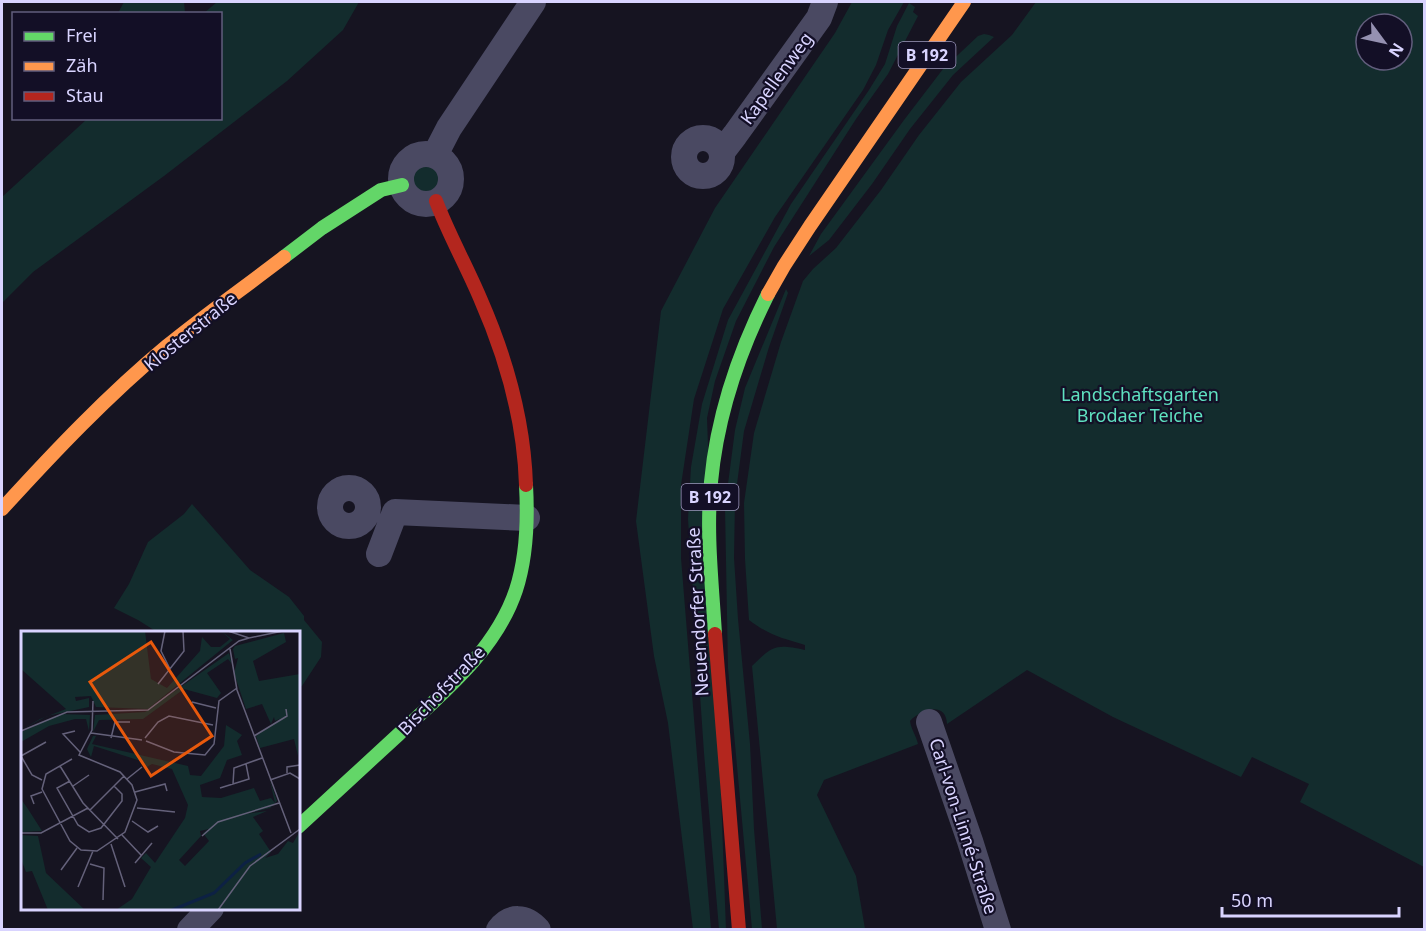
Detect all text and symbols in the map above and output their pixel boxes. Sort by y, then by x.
legend [12,12,222,120]
north arrow [1354,12,1414,72]
text: Frei [66,23,97,47]
street label: Kapellenweg [734,27,818,129]
text: N [1384,39,1409,62]
road number: B 192 [898,42,956,68]
text: Zäh [66,53,98,77]
text: Stau [66,83,104,107]
street label: Klosterstraße [138,286,242,376]
park label: Landschaftsgarten Brodaer Teiche [1061,382,1219,427]
road number: B 192 [682,484,738,510]
street label: Neuendorfer Straße [681,527,713,697]
inset map [21,631,300,910]
street label: Bischofstraße [392,640,490,740]
street label: Carl-von-Linné-Straße [924,735,1004,917]
scale bar [1222,880,1399,918]
text: 50 m [1231,888,1273,912]

